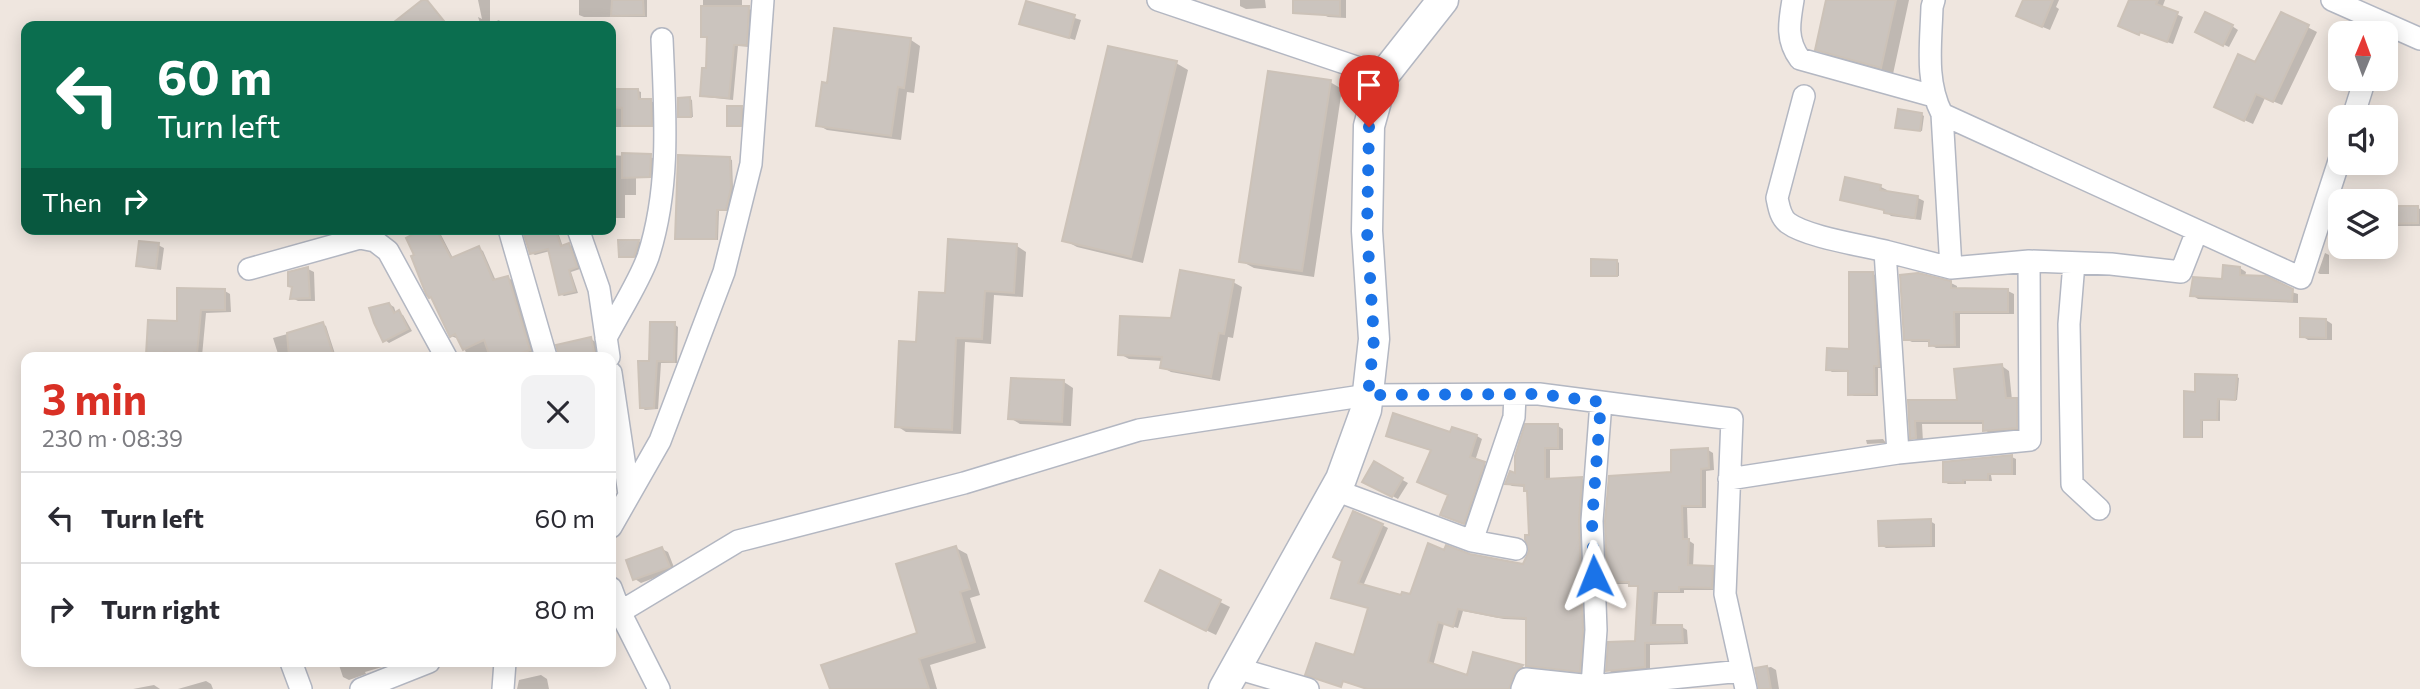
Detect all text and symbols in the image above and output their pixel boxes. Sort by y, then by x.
north arrow [2328,21,2398,91]
map controls [2328,21,2398,259]
text: 60 m [157,45,272,105]
icon: left [42,49,133,140]
pin [1339,55,1399,127]
icon: arrive [1350,66,1388,104]
text: Turn left [157,105,281,145]
button: sound [2328,105,2398,175]
icon: right [116,182,154,220]
text: Then [42,186,102,217]
button: layers [2328,189,2398,259]
text: 3 min [42,372,147,424]
button: close [521,375,595,449]
text: 230 m · 08:39 [42,424,183,452]
icon: left [42,499,80,537]
text: Turn left [101,502,204,533]
text: 60 m [535,502,595,533]
position arrow [1557,539,1631,613]
icon: right [42,590,80,628]
text: Turn right [101,593,220,624]
text: 80 m [535,593,595,624]

